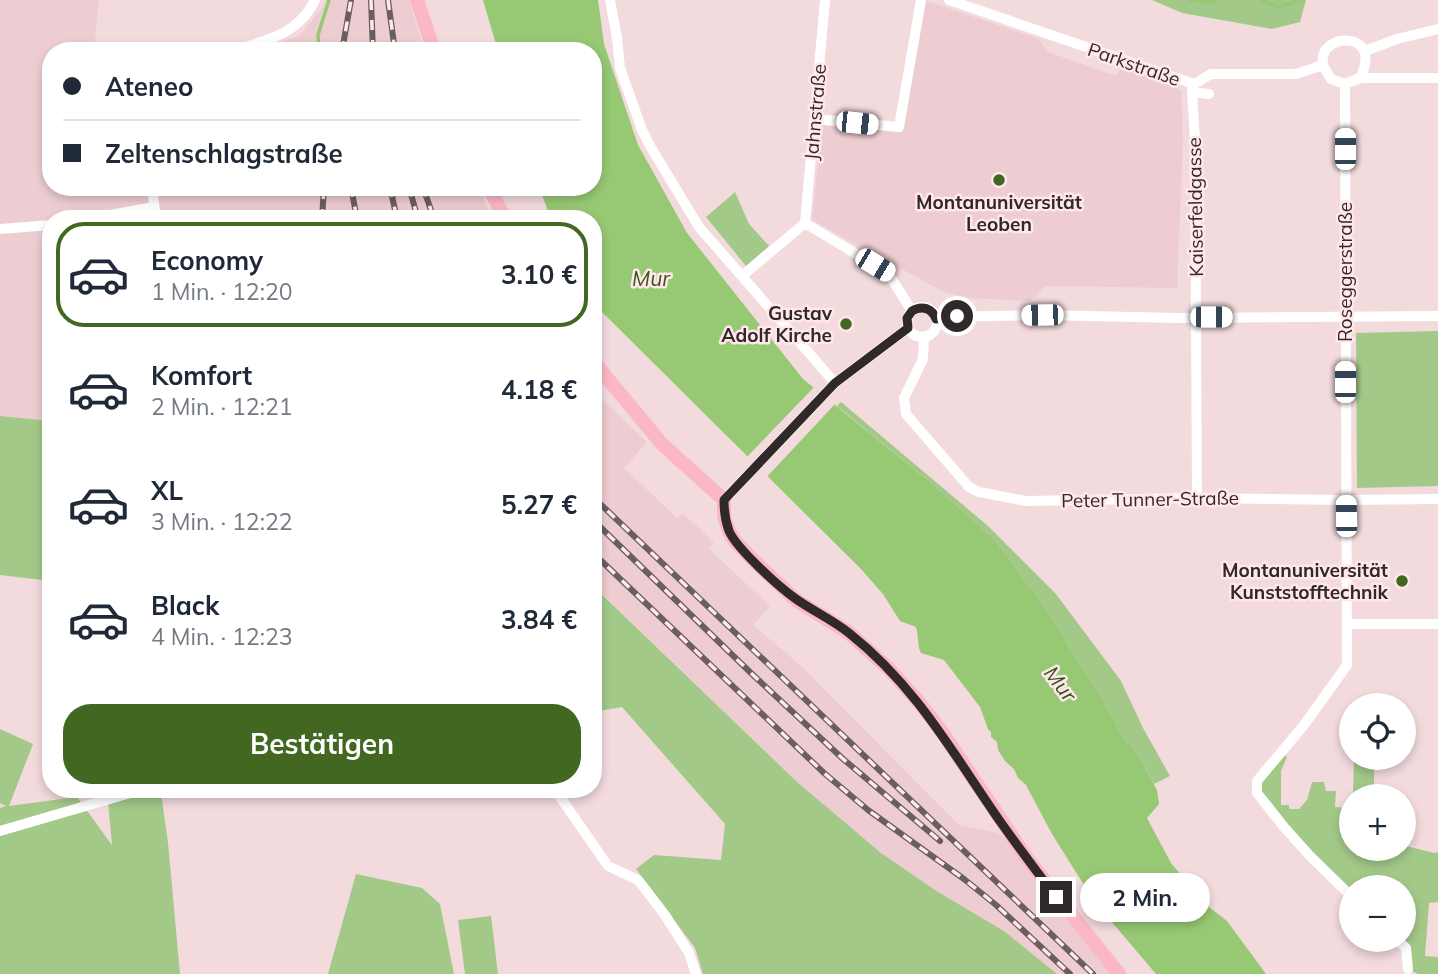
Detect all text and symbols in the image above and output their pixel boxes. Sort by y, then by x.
street label: Parkstraße [1085,37,1183,91]
street label: Jahnstraße [799,63,831,161]
text: Ateneo [105,70,193,103]
car [836,110,879,136]
car [1335,128,1356,170]
text: Zeltenschlagstraße [105,137,343,170]
street label: Kaiserfeldgasse [1182,137,1208,277]
marker: Montanuniversität Leoben [991,172,1007,188]
place label: Montanuniversität Leoben [916,190,1082,236]
street label: Roseggerstraße [1333,202,1357,342]
icon: car [67,243,130,306]
text: Economy [151,244,263,277]
car [852,245,899,285]
text: 3.10 € [501,258,577,291]
water label: Mur [632,265,671,291]
text: 1 Min. · 12:20 [151,277,293,306]
route start [941,300,973,332]
place label: Gustav Adolf Kirche [721,301,833,347]
car [1021,304,1064,326]
car [1191,307,1233,328]
marker: Gustav Adolf Kirche [838,316,854,332]
icon: car [67,358,130,421]
text: Komfort [151,359,252,392]
car [1335,361,1356,403]
text: 4.18 € [501,373,577,406]
text: 2 Min. · 12:21 [151,392,293,421]
icon: car [67,473,130,536]
text: XL [151,474,183,507]
street label: Peter Tunner-Straße [1061,485,1239,513]
text: 5.27 € [501,488,577,521]
car [1336,495,1357,537]
text: 3 Min. · 12:22 [151,507,293,536]
place label: Montanuniversität Kunststofftechnik [1222,558,1389,604]
marker: Montanuniversität Kunststofftechnik [1394,573,1410,589]
icon: car [67,588,130,651]
text: Black [151,589,219,622]
text: 3.84 € [501,603,577,636]
text: 4 Min. · 12:23 [151,622,293,651]
water label: Mur [1039,660,1083,707]
map controls [1339,693,1416,952]
button: locate [1339,693,1416,770]
button: Bestätigen [63,704,581,784]
button: + [1339,784,1416,861]
callout: 2 Min. [1080,872,1210,922]
button: − [1339,875,1416,952]
route end [1040,881,1072,913]
text: 2 Min. [1112,883,1178,912]

